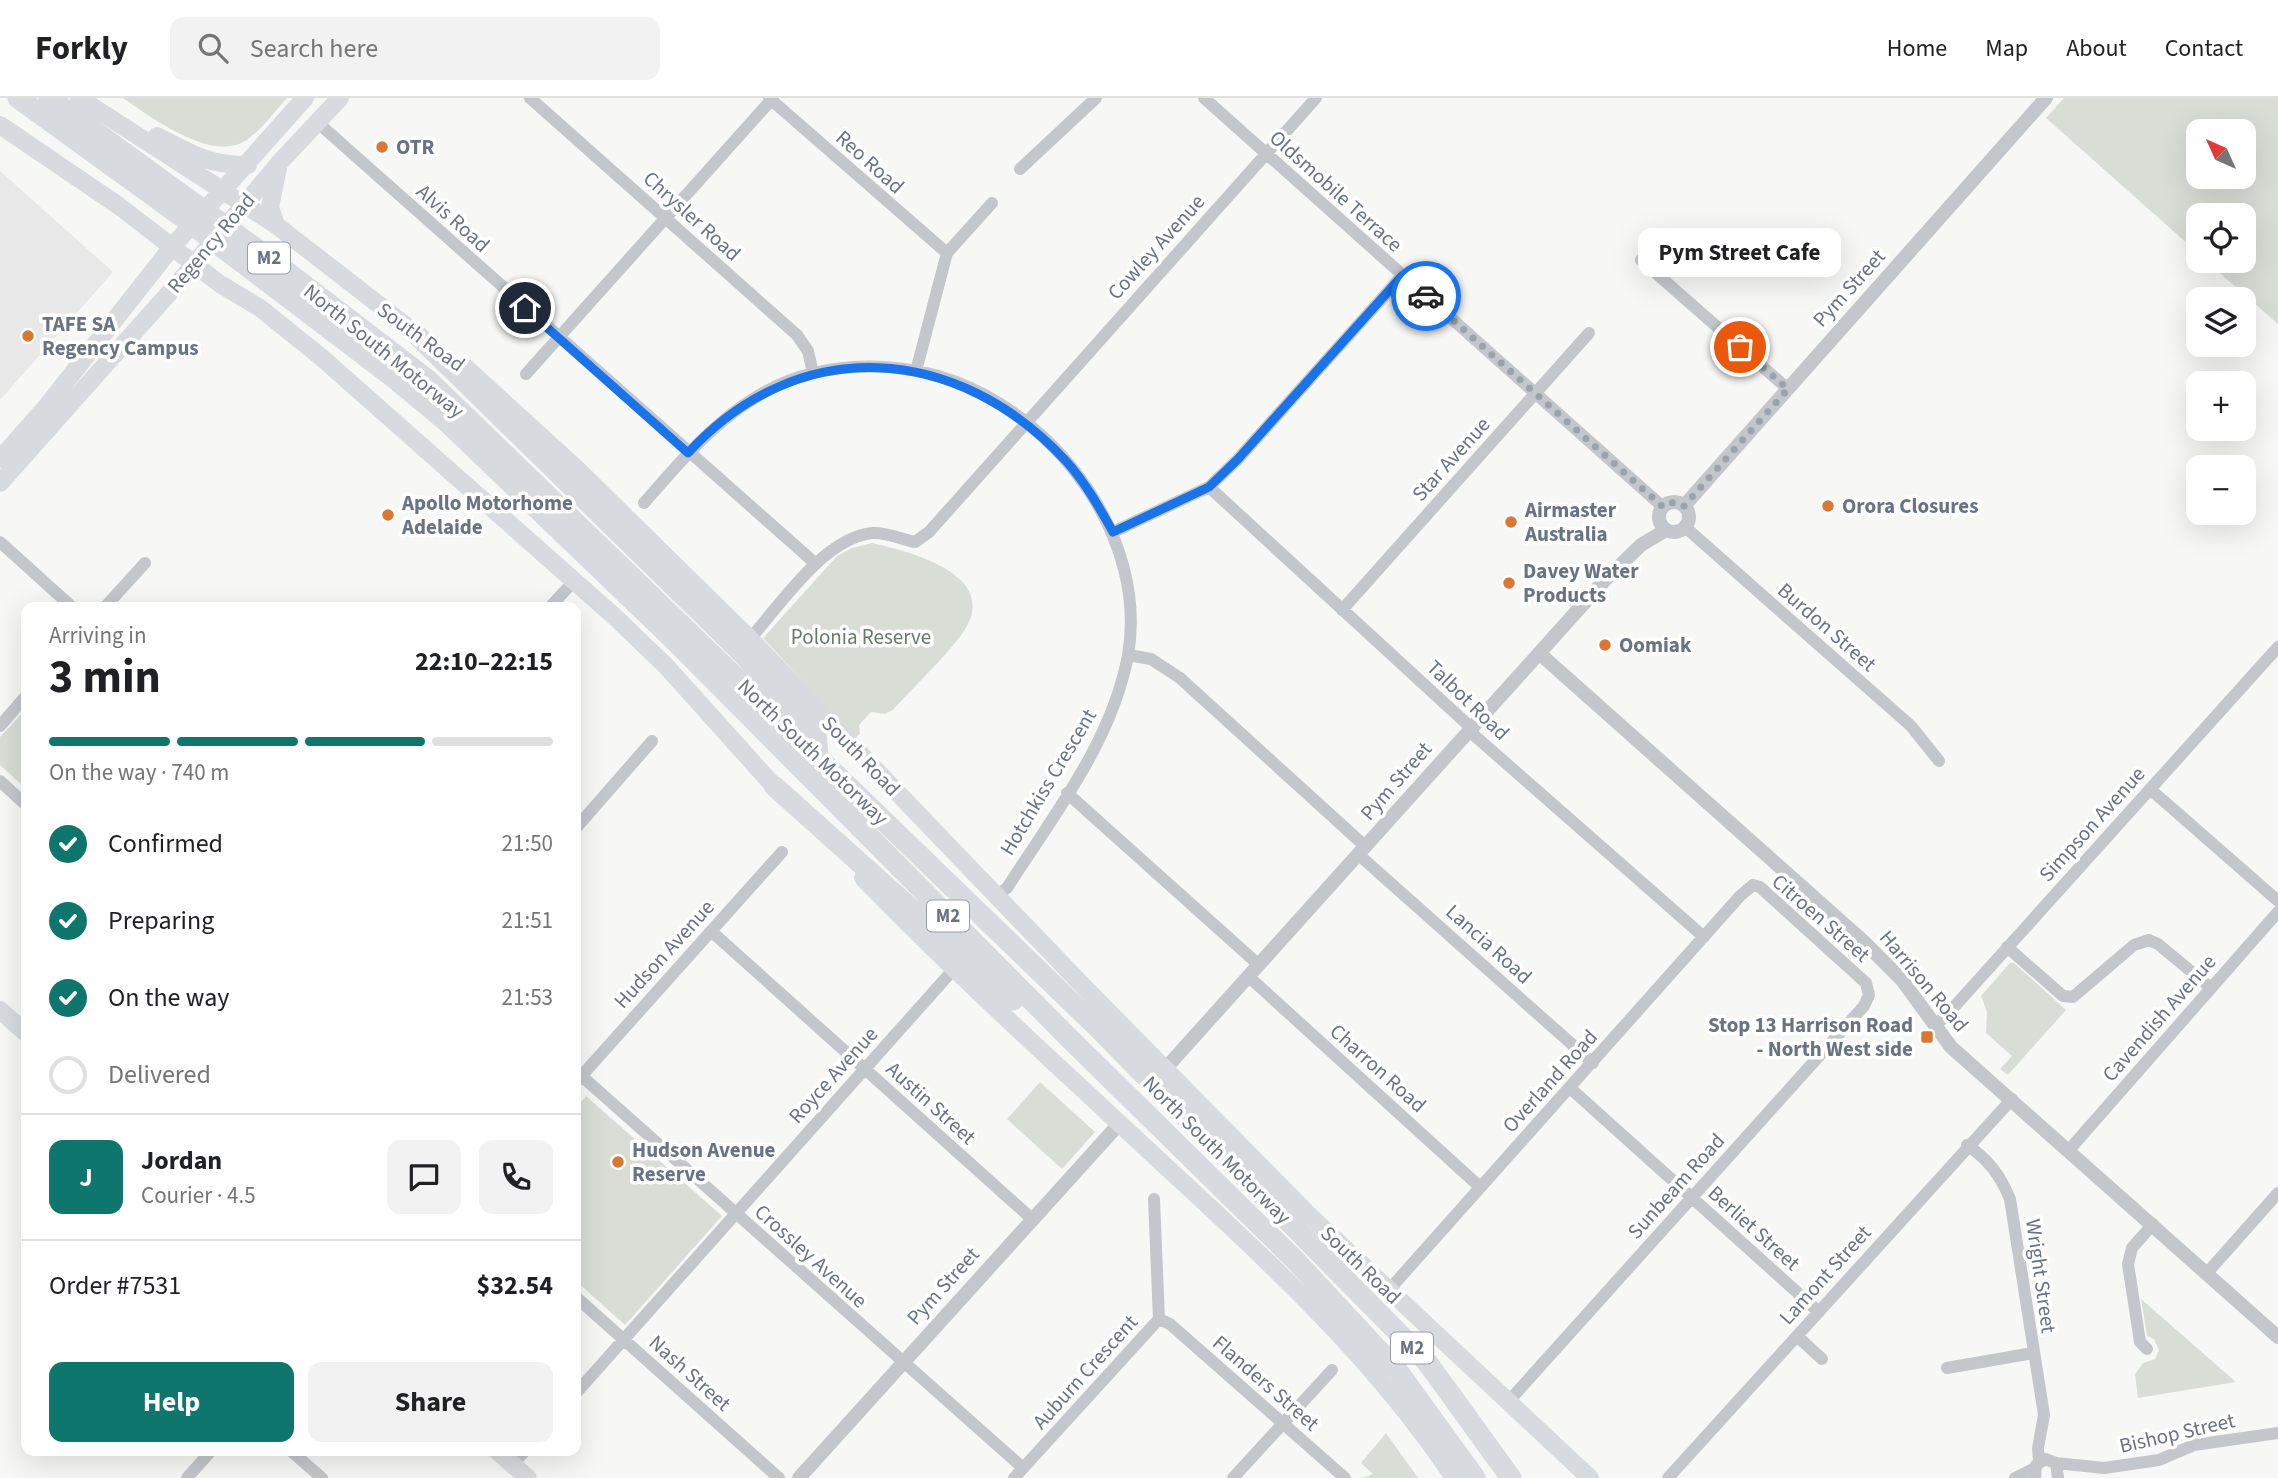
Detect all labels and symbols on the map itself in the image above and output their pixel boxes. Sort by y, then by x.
north arrow [2186,119,2256,189]
street label: Reo Road [829,123,911,201]
street label: Oldsmobile Terrace [1263,123,1409,259]
place label: OTR [396,132,434,162]
marker: OTR [374,139,390,155]
street label: Chrysler Road [637,164,747,268]
street label: Alvis Road [410,177,496,259]
street label: Regency Road [160,186,262,300]
street label: Cowley Avenue [1100,188,1212,306]
callout: Pym Street Cafe [1638,228,1842,277]
road number: M2 [248,242,290,274]
street label: Pym Street [1806,242,1892,334]
courier [1391,261,1461,331]
street label: North South Motorway [297,277,471,425]
pin [495,278,555,338]
street label: South Road [371,295,471,379]
place label: TAFE SA Regency Campus [42,309,199,363]
pin [1710,317,1770,377]
marker: TAFE SA Regency Campus [20,328,36,344]
street label: Star Avenue [1405,410,1497,508]
place label: Apollo Motorhome Adelaide [401,488,573,542]
place label: Orora Closures [1842,491,1979,521]
place label: Airmaster Australia [1524,495,1617,549]
marker: Orora Closures [1820,498,1836,514]
marker: Apollo Motorhome Adelaide [380,507,396,523]
marker: Airmaster Australia [1503,514,1519,530]
place label: Davey Water Products [1523,556,1639,610]
marker: Davey Water Products [1501,575,1517,591]
street label: Burdon Street [1771,576,1883,678]
park label: Polonia Reserve [791,622,931,652]
place label: Oomiak [1619,630,1692,660]
marker: Oomiak [1597,637,1613,653]
street label: Talbot Road [1420,653,1516,747]
street label: North South Motorway [731,672,895,832]
street label: Hotchkiss Crescent [992,703,1104,861]
street label: South Road [815,709,907,803]
street label: Pym Street [1353,735,1439,827]
street label: Simpson Avenue [2032,760,2152,888]
street label: Citroen Street [1765,867,1877,969]
street label: Hudson Avenue [607,893,721,1015]
street label: Lancia Road [1439,897,1539,991]
road number: M2 [927,901,969,932]
street label: Harrison Road [1872,923,1976,1039]
street label: Cavendish Avenue [2095,948,2223,1088]
place label: Stop 13 Harrison Road - North West side [1708,1010,1913,1064]
street label: Charron Road [1323,1017,1433,1119]
street label: Royce Avenue [781,1020,885,1130]
street label: Overland Road [1495,1023,1605,1139]
marker: Stop 13 Harrison Road - North West side [1919,1029,1935,1045]
street label: Austin Street [879,1055,983,1151]
street label: North South Motorway [1136,1069,1298,1231]
street label: Sunbeam Road [1620,1126,1732,1246]
place label: Hudson Avenue Reserve [632,1135,776,1189]
marker: Hudson Avenue Reserve [610,1154,626,1170]
street label: Berliet Street [1701,1178,1807,1278]
street label: Crossley Avenue [748,1197,874,1315]
street label: Wright Street [2018,1217,2064,1335]
street label: South Road [1314,1219,1408,1311]
street label: Lamont Street [1772,1219,1878,1331]
street label: Pym Street [900,1240,986,1332]
street label: Auburn Crescent [1025,1308,1145,1436]
street label: Nash Street [642,1328,738,1418]
street label: Flanders Street [1206,1328,1326,1438]
road number: M2 [1391,1332,1433,1364]
street label: Bishop Street [2116,1405,2238,1461]

